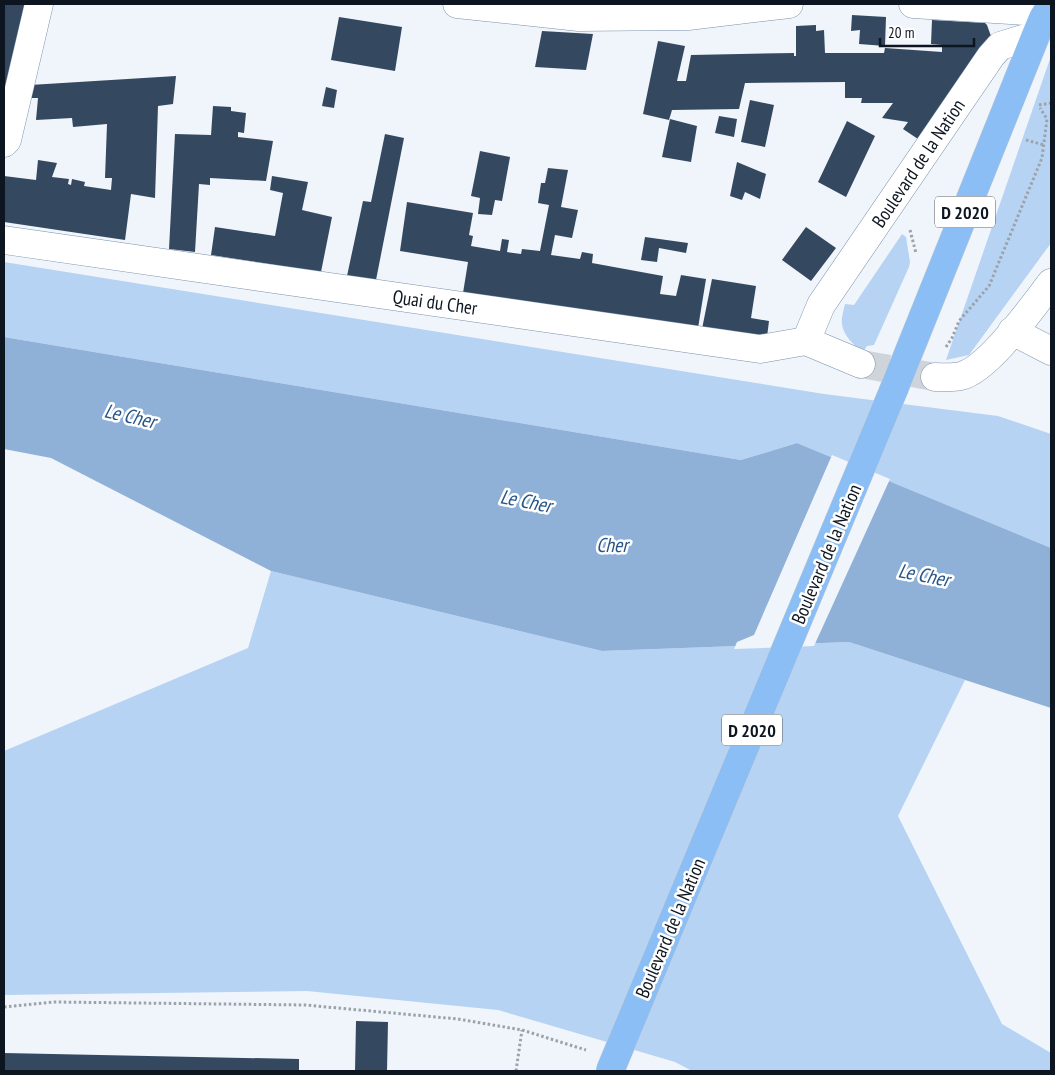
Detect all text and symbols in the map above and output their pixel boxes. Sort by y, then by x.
scale bar [880,15,974,47]
text: 20 m [888,23,914,42]
street label: Boulevard de la Nation [866,94,970,232]
road number: D 2020 [935,196,995,228]
street label: Quai du Cher [391,284,480,320]
water label: Le Cher [102,398,161,435]
street label: Boulevard de la Nation [786,480,866,628]
water label: Le Cher [498,483,556,519]
water label: Cher [596,532,630,558]
water label: Le Cher [896,557,954,593]
road number: D 2020 [722,714,782,746]
street label: Boulevard de la Nation [630,854,710,1002]

